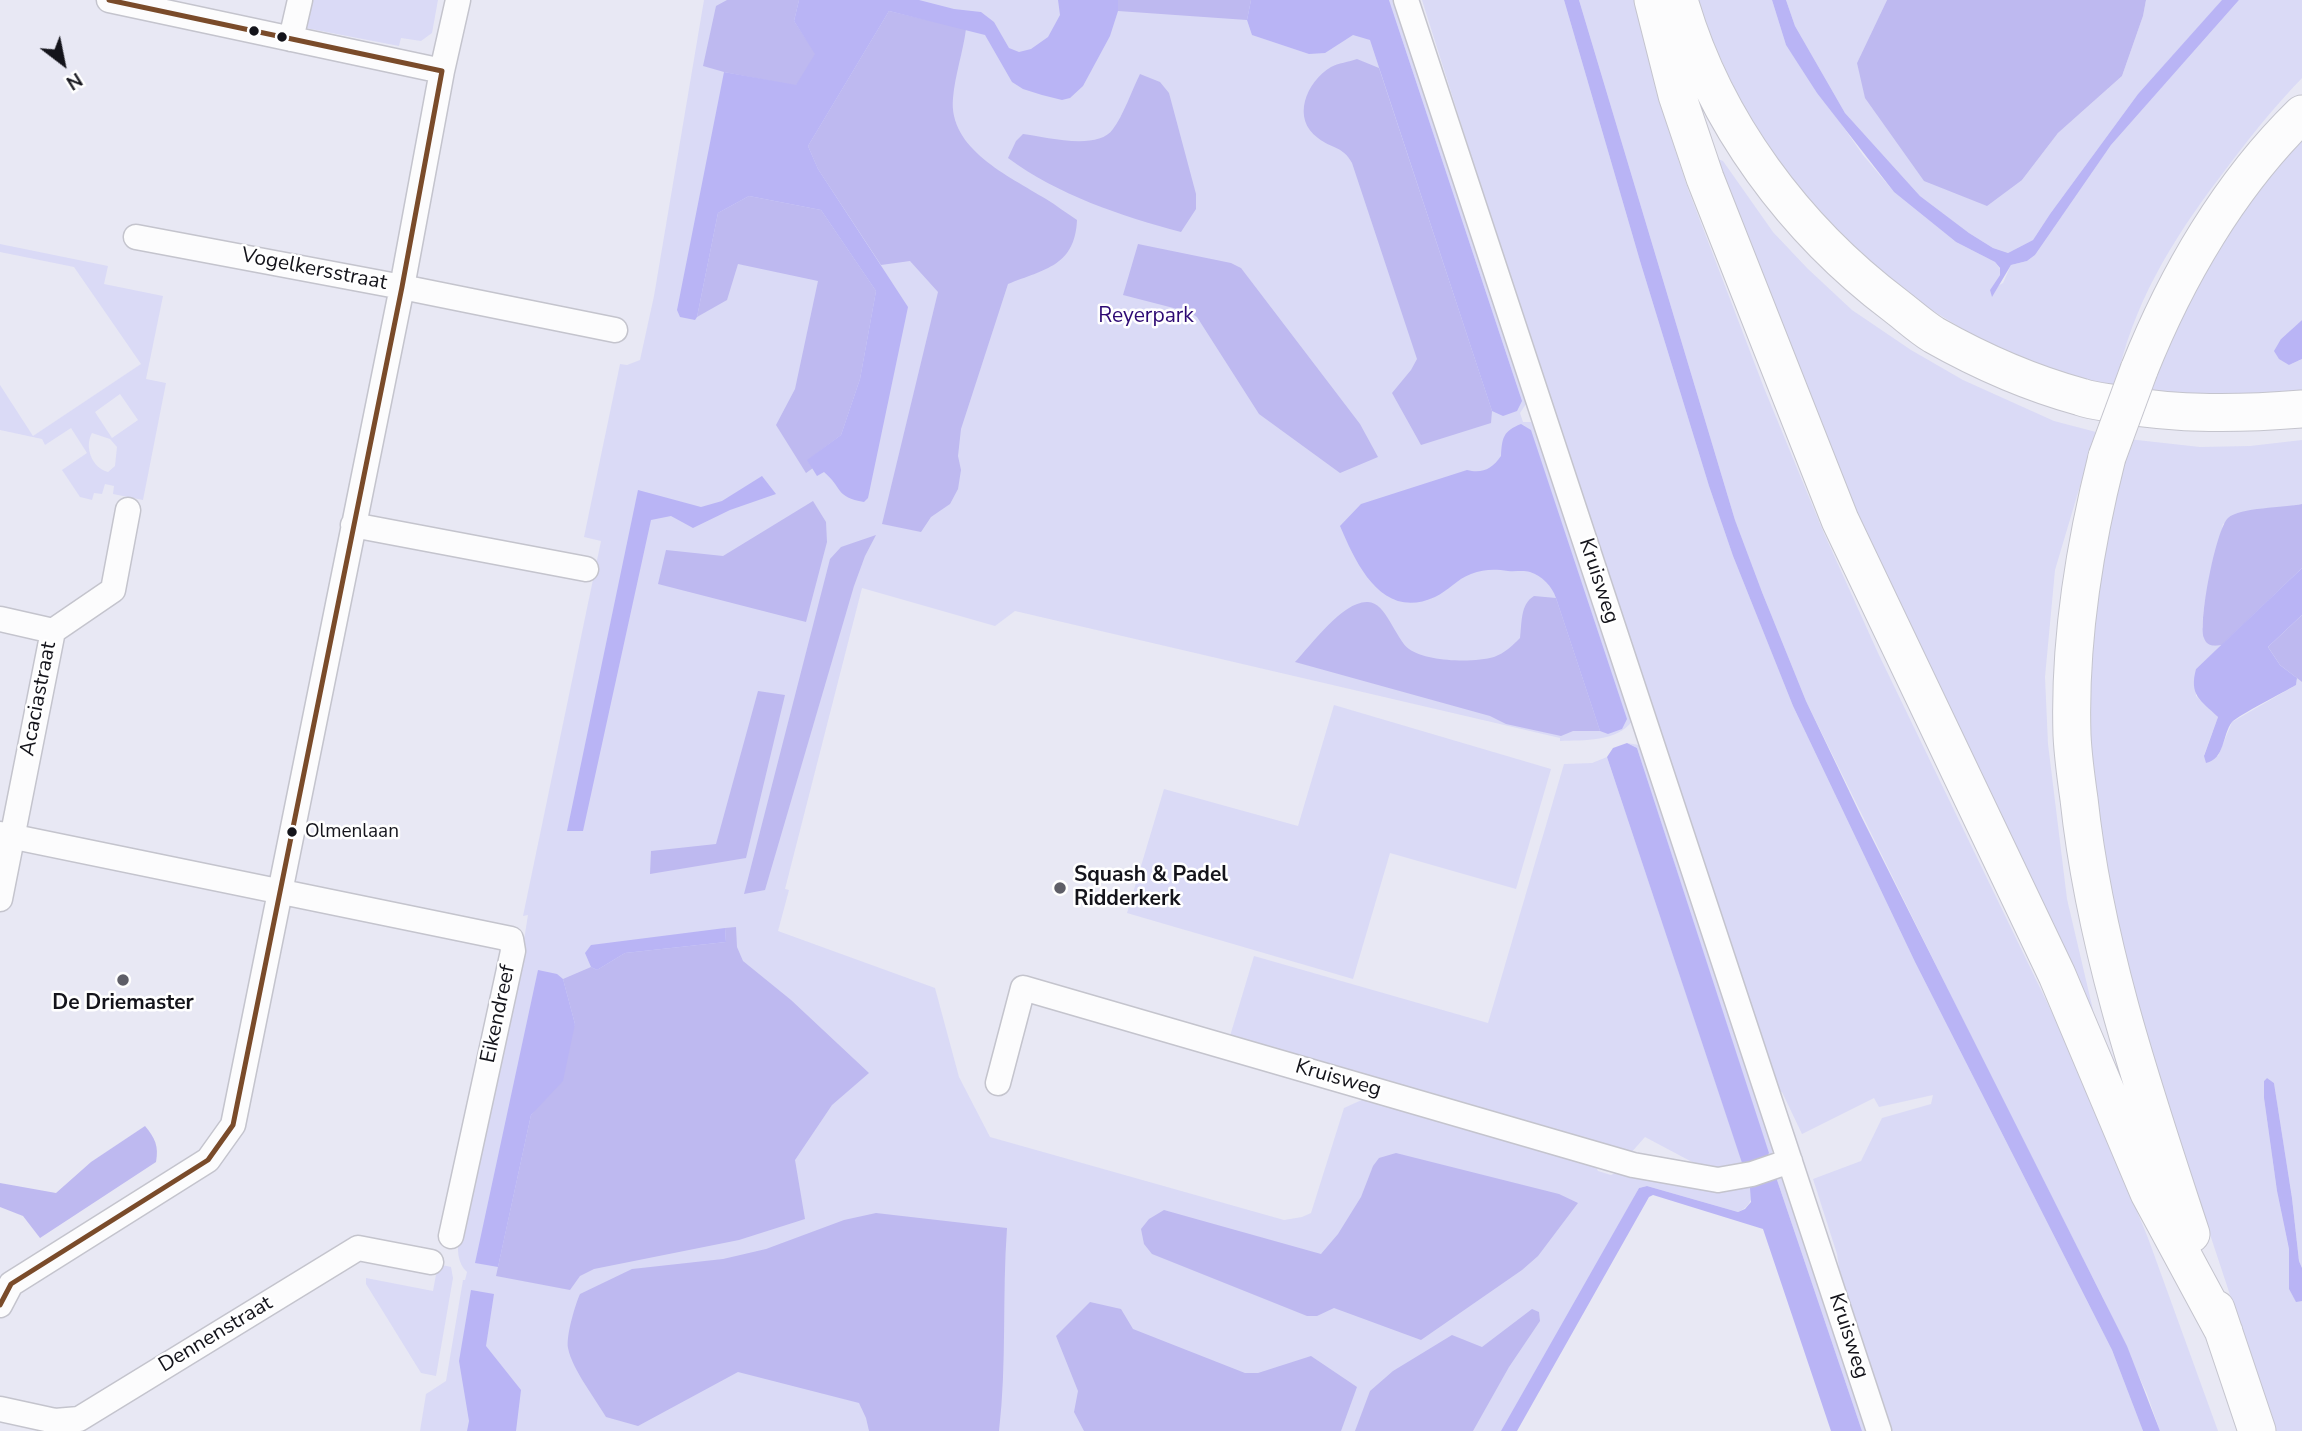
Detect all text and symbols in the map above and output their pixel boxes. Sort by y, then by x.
unlabelled marker [247,24,261,38]
north arrow [28,28,98,98]
unlabelled marker [275,30,289,44]
text: N [61,66,87,96]
street label: Vogelkersstraat [239,244,389,296]
park label: Reyerpark [1098,304,1194,330]
street label: Kruisweg [1572,535,1624,627]
street label: Acaciastraat [16,640,62,758]
place label: Olmenlaan [305,821,399,843]
marker: Olmenlaan [285,825,299,839]
place label: Squash & Padel Ridderkerk [1074,863,1228,913]
marker: Squash & Padel Ridderkerk [1052,880,1068,896]
street label: Eikendreef [476,963,522,1065]
marker: De Driemaster [115,972,131,988]
place label: De Driemaster [52,991,194,1017]
street label: Kruisweg [1292,1055,1384,1103]
street label: Kruisweg [1822,1290,1874,1382]
street label: Dennenstraat [155,1291,277,1379]

